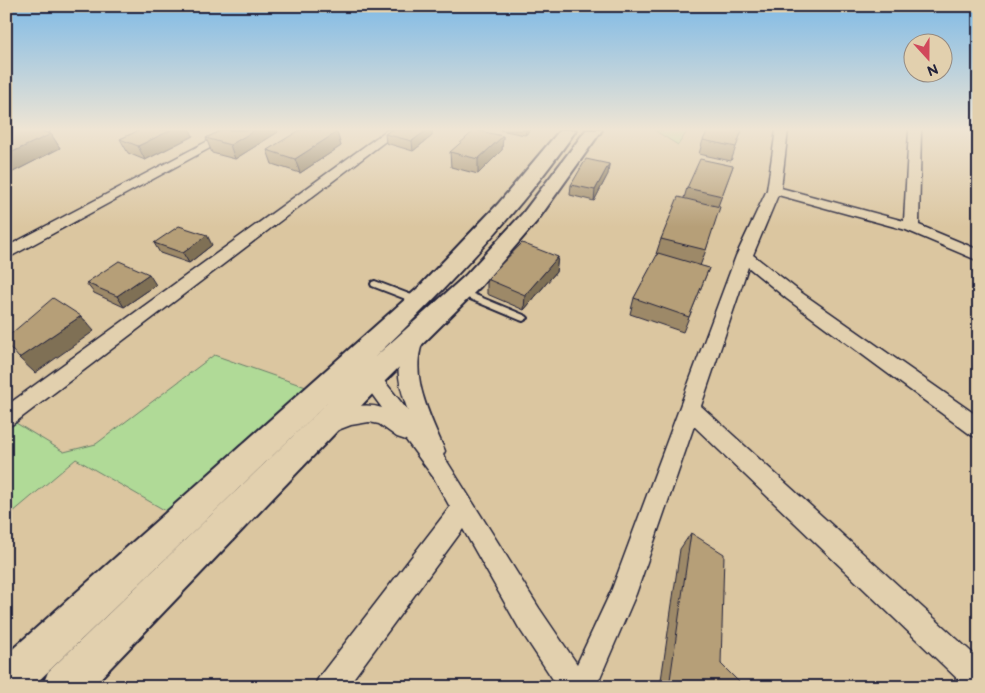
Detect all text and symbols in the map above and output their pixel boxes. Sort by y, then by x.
north arrow [902,32,952,82]
text: N [925,60,940,79]

